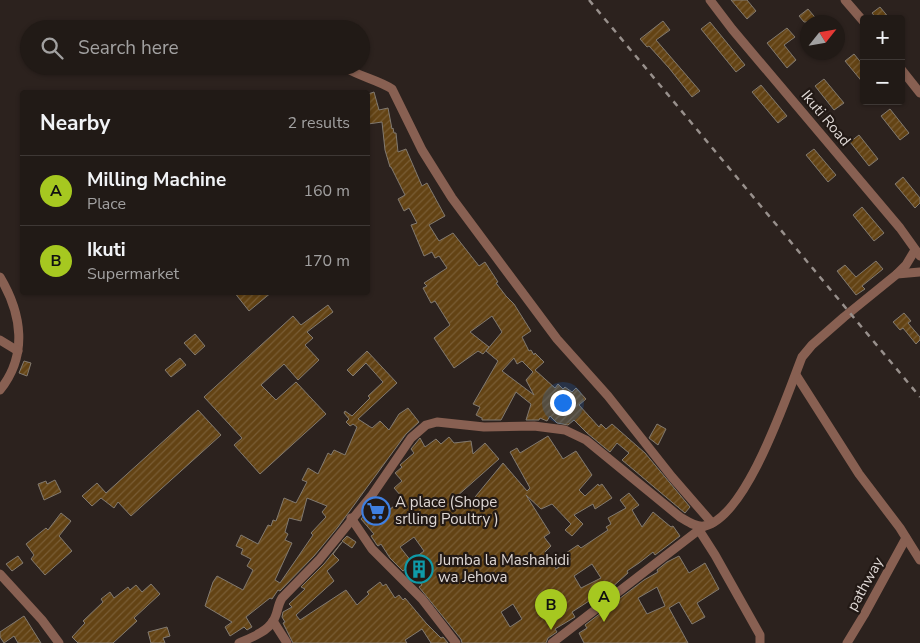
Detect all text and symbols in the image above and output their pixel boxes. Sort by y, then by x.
north arrow [800,15,845,60]
map controls [860,15,905,105]
button: + [860,15,905,60]
search box [20,20,370,75]
icon: search [38,34,66,62]
text: Search here [78,35,179,61]
button: − [860,60,905,105]
street label: Ikuti Road [797,86,855,150]
text: Nearby [40,109,110,137]
text: 2 results [288,112,350,134]
text: Milling Machine [87,167,226,193]
text: A [50,180,62,202]
text: 160 m [303,180,350,202]
text: Place [87,193,126,215]
text: Ikuti [87,237,126,263]
text: B [50,250,62,272]
text: 170 m [303,250,350,272]
text: Supermarket [87,263,179,285]
your location [550,390,576,416]
place label: A place (Shope srlling Poultry ) [395,492,499,529]
supermarket icon: A place (Shope srlling Poultry ) [361,496,391,526]
place label: Jumba la Mashahidi wa Jehova [437,550,570,587]
street label: pathway [842,553,888,614]
building icon: Jumba la Mashahidi wa Jehova [404,554,434,584]
pin: A [588,581,620,622]
pin: B [535,589,567,630]

